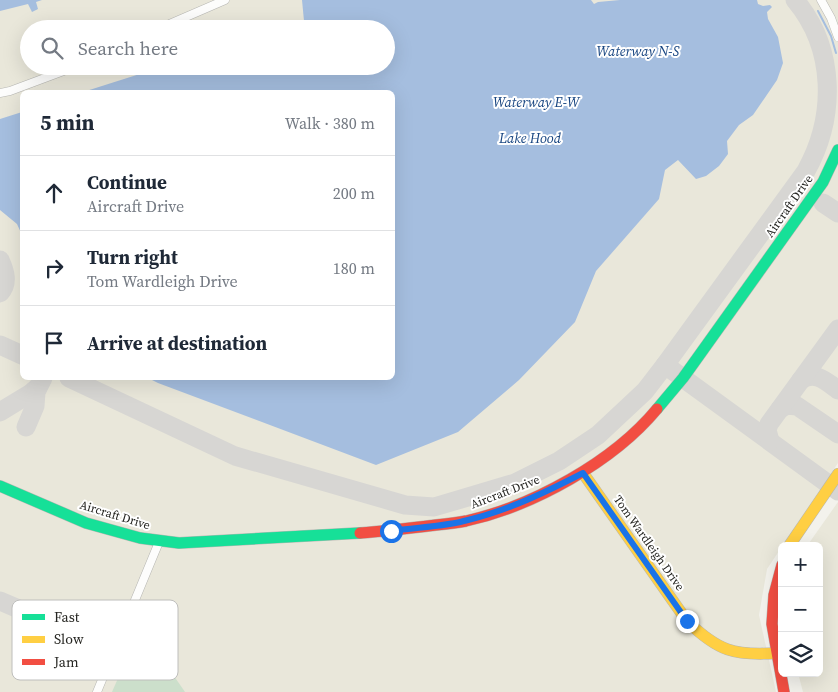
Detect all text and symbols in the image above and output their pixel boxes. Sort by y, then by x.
search box [20,20,395,75]
icon: search [38,34,66,62]
text: Search here [78,35,178,61]
water label: Waterway N-S [596,41,680,61]
water label: Waterway E-W [493,92,581,112]
text: 5 min [40,108,95,137]
text: Walk · 380 m [285,112,375,134]
water label: Lake Hood [498,128,562,148]
text: Continue [87,169,167,195]
street label: Aircraft Drive [762,172,816,240]
icon: ahead [40,179,68,207]
text: 200 m [333,182,375,204]
text: Aircraft Drive [87,195,184,217]
text: Turn right [87,244,178,270]
icon: right [40,254,68,282]
text: 180 m [333,257,375,279]
text: Tom Wardleigh Drive [87,270,238,292]
icon: arrive [40,329,68,357]
text: Arrive at destination [87,330,267,356]
street label: Aircraft Drive [468,471,542,513]
street label: Tom Wardleigh Drive [610,492,688,594]
street label: Aircraft Drive [78,497,152,533]
route start [380,520,403,543]
map controls [778,542,823,677]
button: + [778,542,823,587]
button: − [778,587,823,632]
legend [12,600,178,680]
text: Fast [54,607,80,627]
route end [676,610,699,633]
text: Slow [54,629,84,649]
button: layers [778,632,823,677]
text: Jam [53,652,79,672]

